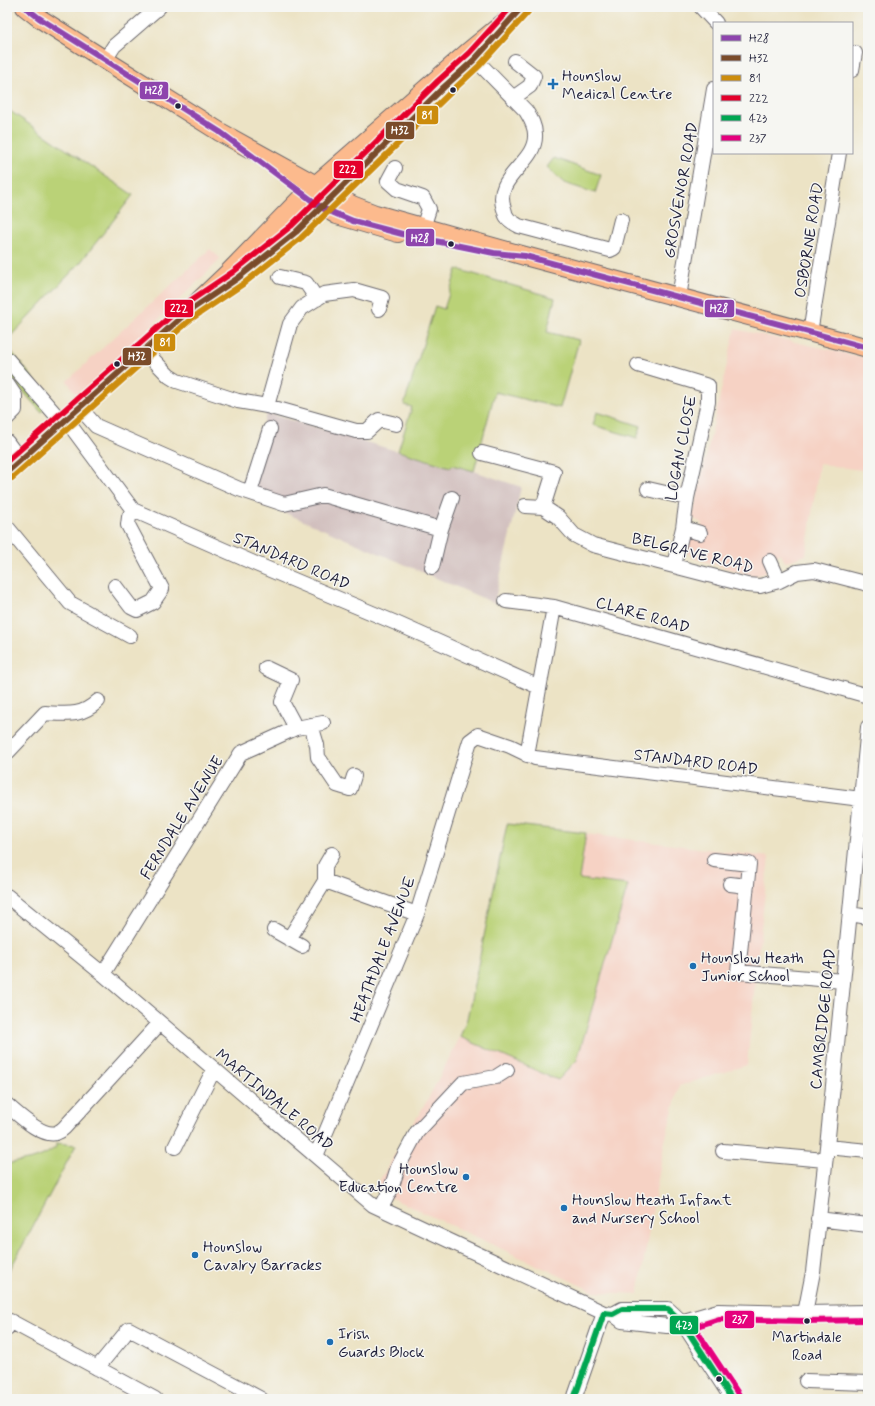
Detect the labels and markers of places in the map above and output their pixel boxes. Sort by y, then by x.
place label: Hounslow Medical Centre [562,66,672,105]
marker: Hounslow Medical Centre [547,78,559,90]
unlabelled marker [448,85,458,95]
unlabelled marker [173,101,183,111]
unlabelled marker [446,239,456,249]
unlabelled marker [112,359,122,369]
place label: Hounslow Heath Junior School [701,948,804,987]
marker: Hounslow Heath Junior School [688,961,698,971]
place label: Hounslow Education Centre [338,1159,458,1198]
marker: Hounslow Education Centre [461,1172,471,1182]
place label: Hounslow Heath Infant and Nursery School [572,1190,732,1229]
marker: Hounslow Heath Infant and Nursery School [559,1203,569,1213]
place label: Hounslow Cavalry Barracks [203,1237,322,1276]
marker: Hounslow Cavalry Barracks [190,1250,200,1260]
marker: Martindale Road [802,1316,812,1326]
place label: Irish Guards Block [338,1324,425,1363]
place label: Martindale Road [772,1328,842,1366]
marker: Irish Guards Block [325,1337,335,1347]
unlabelled marker [714,1374,724,1384]

